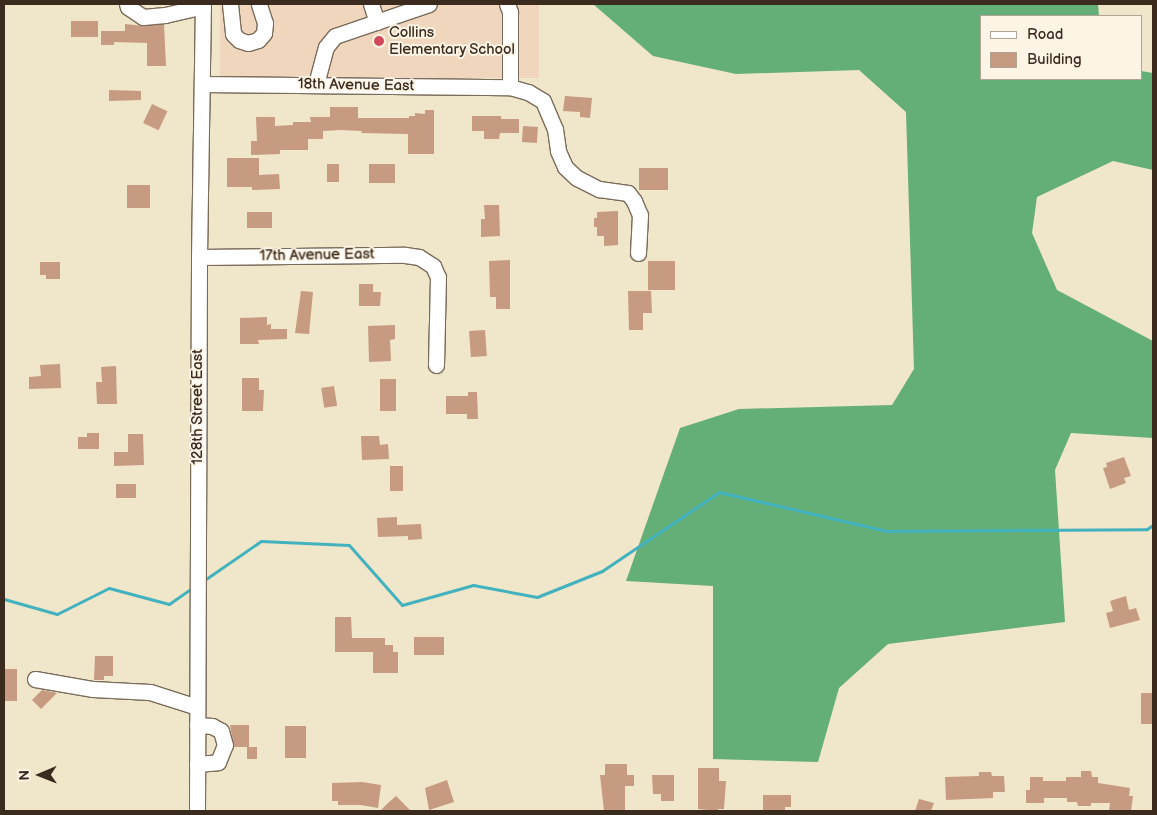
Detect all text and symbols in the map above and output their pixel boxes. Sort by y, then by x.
legend [980,15,1142,80]
place label: Collins Elementary School [389,23,516,58]
text: Road [1027,25,1063,44]
marker: Collins Elementary School [373,35,385,47]
text: Building [1027,50,1082,69]
street label: 18th Avenue East [298,75,414,95]
street label: 17th Avenue East [259,245,375,265]
street label: 128th Street East [189,349,207,465]
north arrow [15,750,65,800]
text: N [16,770,33,781]

